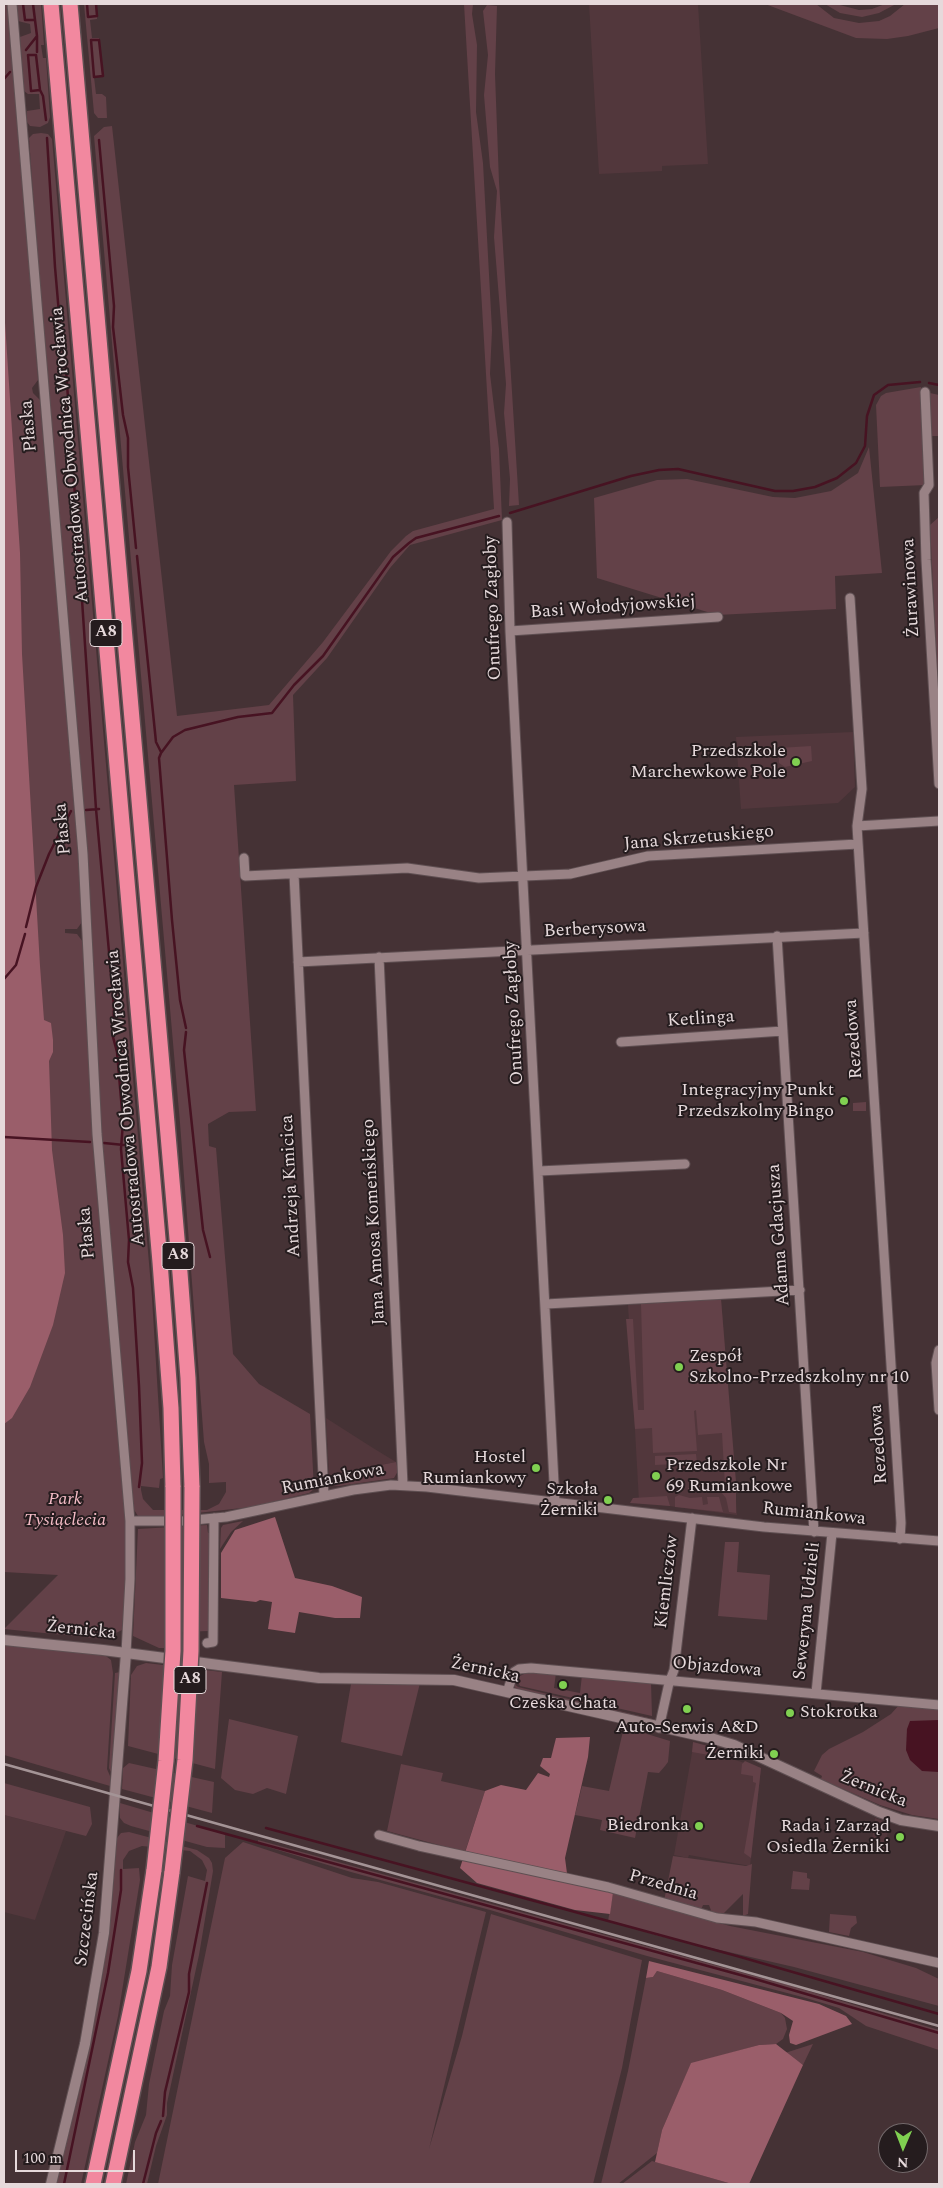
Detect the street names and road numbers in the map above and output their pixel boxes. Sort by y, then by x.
street label: Autostradowa Obwodnica Wrocławia [47,306,95,604]
street label: Płaska [17,399,43,453]
street label: Onufrego Zagłoby [481,535,507,681]
street label: Żurawinowa [899,538,925,638]
street label: Basi Wołodyjowskiej [530,591,696,625]
road number: A8 [90,620,122,646]
street label: Płaska [51,802,77,856]
street label: Jana Skrzetuskiego [623,822,775,856]
street label: Berberysowa [543,917,647,943]
street label: Onufrego Zagłoby [500,940,530,1086]
street label: Autostradowa Obwodnica Wrocławia [103,949,151,1247]
street label: Rezedowa [841,998,869,1080]
street label: Ketlinga [667,1007,735,1033]
street label: Andrzeja Kmicica [277,1114,307,1258]
street label: Jana Amosa Komeńskiego [359,1118,391,1326]
street label: Adama Gdacjusza [764,1163,796,1307]
street label: Płaska [75,1206,101,1260]
road number: A8 [162,1242,194,1270]
street label: Rezedowa [866,1403,894,1485]
street label: Rumiankowa [280,1459,386,1501]
street label: Rumiankowa [761,1499,867,1531]
street label: Kiemliczów [652,1534,684,1630]
street label: Seweryna Udzieli [790,1541,826,1681]
street label: Żernicka [45,1617,117,1645]
street label: Żernicka [448,1653,522,1689]
street label: Objazdowa [671,1653,763,1683]
road number: A8 [174,1666,206,1694]
street label: Żernicka [836,1767,910,1813]
street label: Przednia [626,1866,700,1906]
street label: Szczecińska [71,1870,105,1968]

